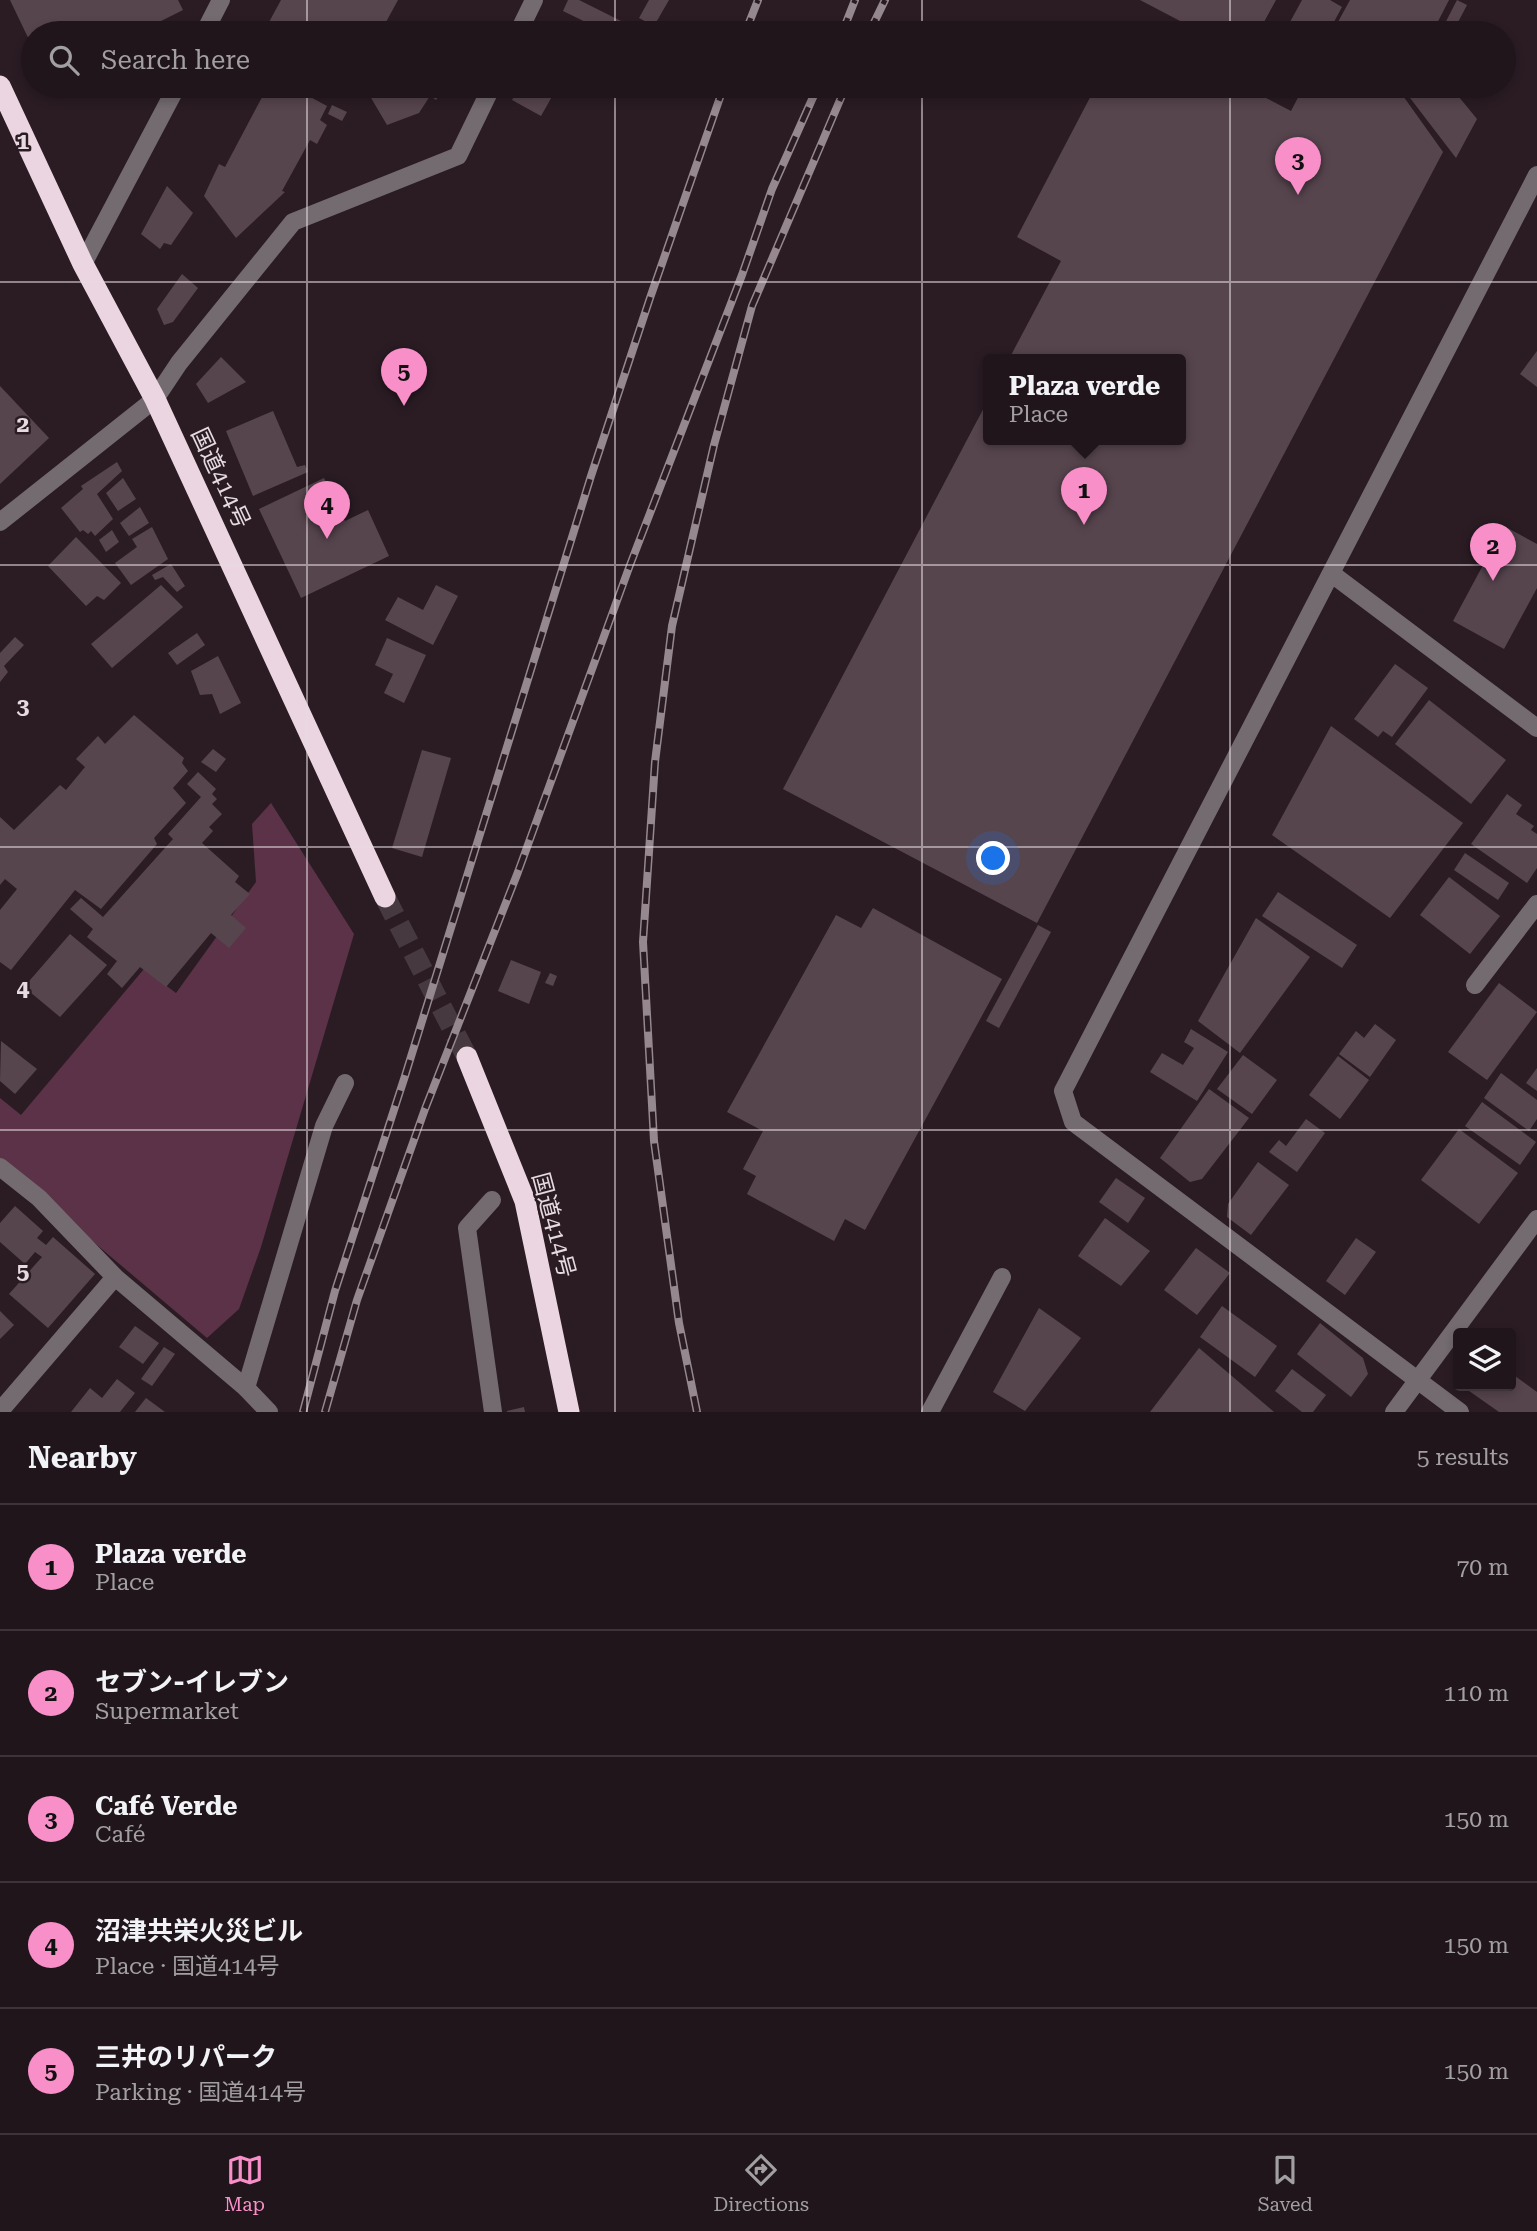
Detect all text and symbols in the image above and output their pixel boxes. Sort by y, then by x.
search box [21,21,1516,98]
icon: search [45,41,83,79]
text: Search here [101,45,250,75]
text: 1 [17,128,30,155]
pin: 3 [1275,137,1321,195]
pin: 5 [381,348,427,406]
popup [983,354,1186,445]
text: Plaza verde [1009,371,1160,401]
text: Place [1009,401,1068,428]
text: 2 [17,411,29,438]
street label: 国道414号 [186,424,256,533]
pin: 1 [1061,467,1107,525]
pin: 4 [304,481,350,539]
pin: 2 [1470,523,1516,581]
text: 3 [17,693,30,720]
your location [976,841,1010,875]
text: 4 [17,975,30,1002]
street label: 国道414号 [527,1170,580,1281]
text: 5 [17,1258,30,1285]
map controls [1453,1328,1516,1391]
button: layers [1453,1328,1516,1391]
text: Nearby [28,1440,137,1475]
text: 5 results [1417,1444,1509,1471]
text: Plaza verde [95,1539,247,1569]
text: 1 [45,1554,57,1581]
text: 70 m [1456,1554,1509,1581]
text: Place [95,1569,154,1596]
text: セブン-イレブン [95,1667,289,1697]
text: 2 [45,1680,57,1707]
text: 110 m [1444,1680,1509,1707]
text: Supermarket [95,1698,239,1725]
text: Café Verde [95,1791,238,1821]
text: 3 [45,1806,57,1833]
text: 150 m [1444,1806,1509,1833]
text: Café [95,1821,145,1848]
text: 沼津共栄火災ビル [95,1916,303,1946]
text: 4 [45,1932,57,1959]
text: 150 m [1444,1932,1509,1959]
text: Place · 国道414号 [95,1953,280,1980]
text: 三井のリパーク [95,2042,277,2072]
text: 5 [45,2058,57,2085]
text: 150 m [1444,2058,1509,2085]
text: Parking · 国道414号 [95,2079,306,2106]
tab: Map [224,2151,265,2216]
tab: Directions [713,2151,809,2216]
tab: Saved [1258,2151,1313,2216]

